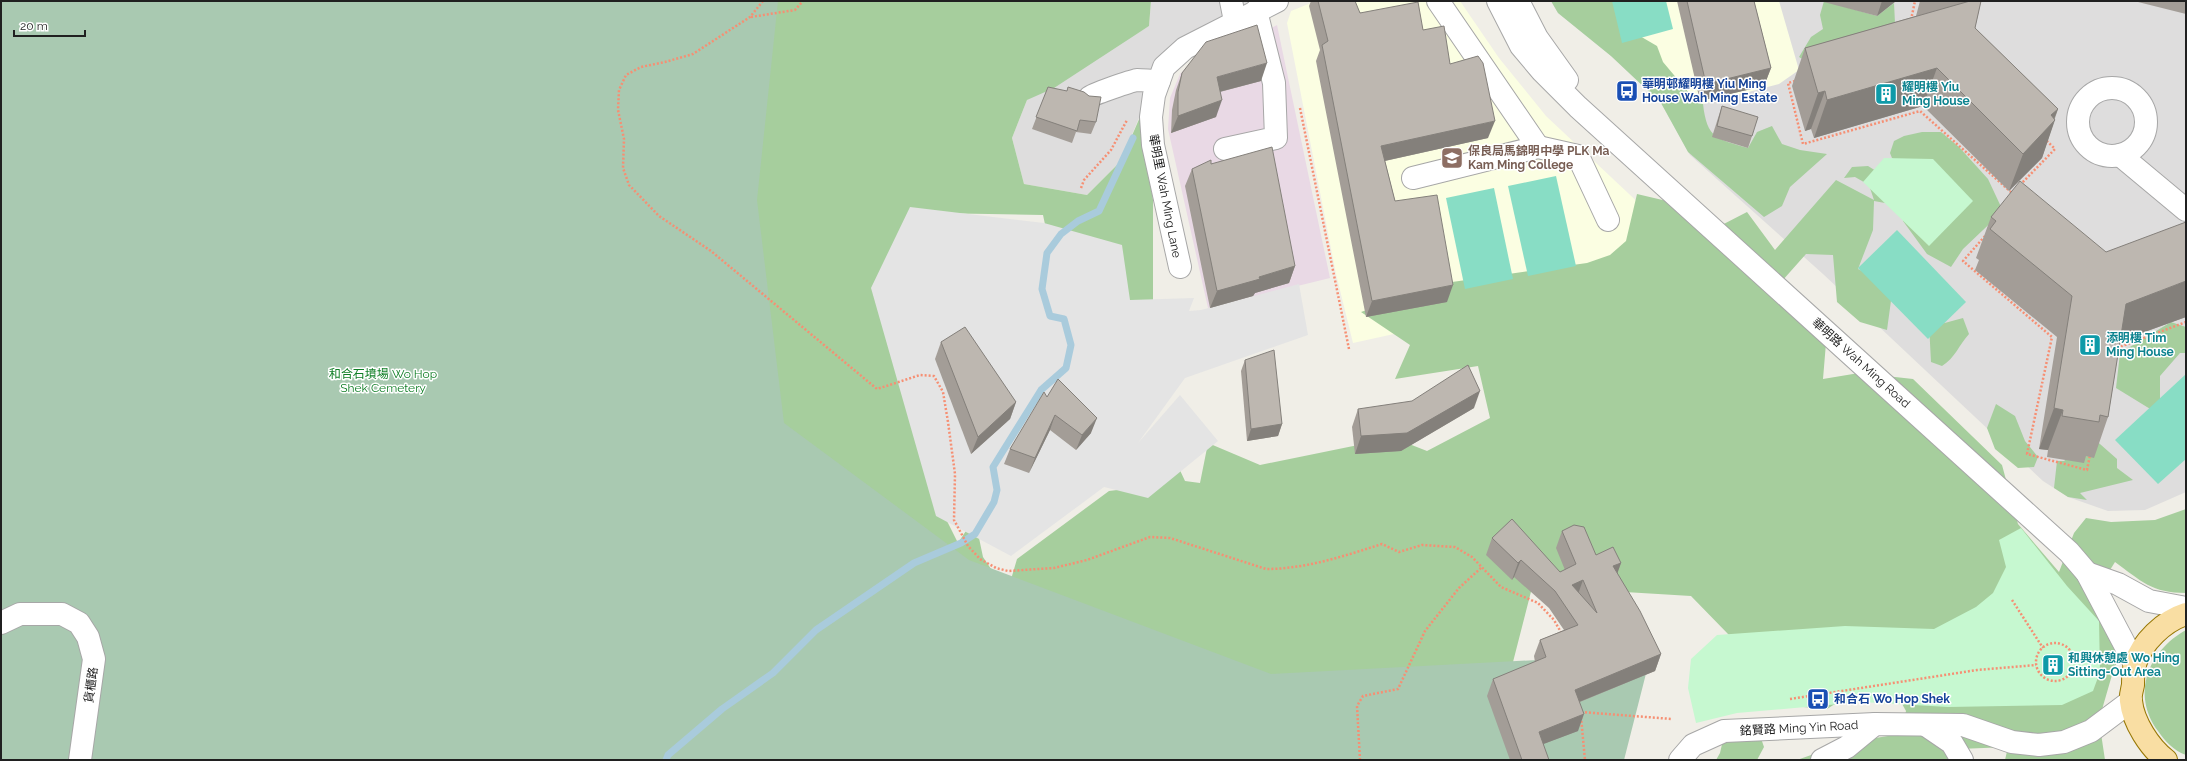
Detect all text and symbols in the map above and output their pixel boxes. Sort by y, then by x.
scale bar [14,12,85,38]
text: 20 m [20,19,48,33]
place label: 華明邨耀明樓 Yiu Ming House Wah Ming Estate [1642,77,1777,105]
bus stop icon: 華明邨耀明樓 Yiu Ming House Wah Ming Estate [1614,78,1640,104]
place label: 耀明樓 Yiu Ming House [1902,80,1970,108]
building icon: 耀明樓 Yiu Ming House [1873,81,1899,107]
street label: 華明里 Wah Ming Lane [1146,133,1184,259]
place label: 保良局馬錦明中學 PLK Ma Kam Ming College [1468,144,1609,172]
school or university icon: 保良局馬錦明中學 PLK Ma Kam Ming College [1439,145,1465,171]
street label: 華明路 Wah Ming Road [1809,315,1913,411]
place label: 添明樓 Tim Ming House [2106,331,2174,359]
building icon: 添明樓 Tim Ming House [2077,332,2103,358]
park label: 和合石墳場 Wo Hop Shek Cemetery [329,367,437,395]
place label: 和興休憩處 Wo Hing Sitting-Out Area [2068,651,2180,679]
building icon: 和興休憩處 Wo Hing Sitting-Out Area [2040,652,2066,678]
street label: 貨櫃路 [82,666,100,704]
bus stop icon: 和合石 Wo Hop Shek [1805,686,1831,712]
place label: 和合石 Wo Hop Shek [1834,692,1950,706]
street label: 銘賢路 Ming Yin Road [1739,718,1859,738]

